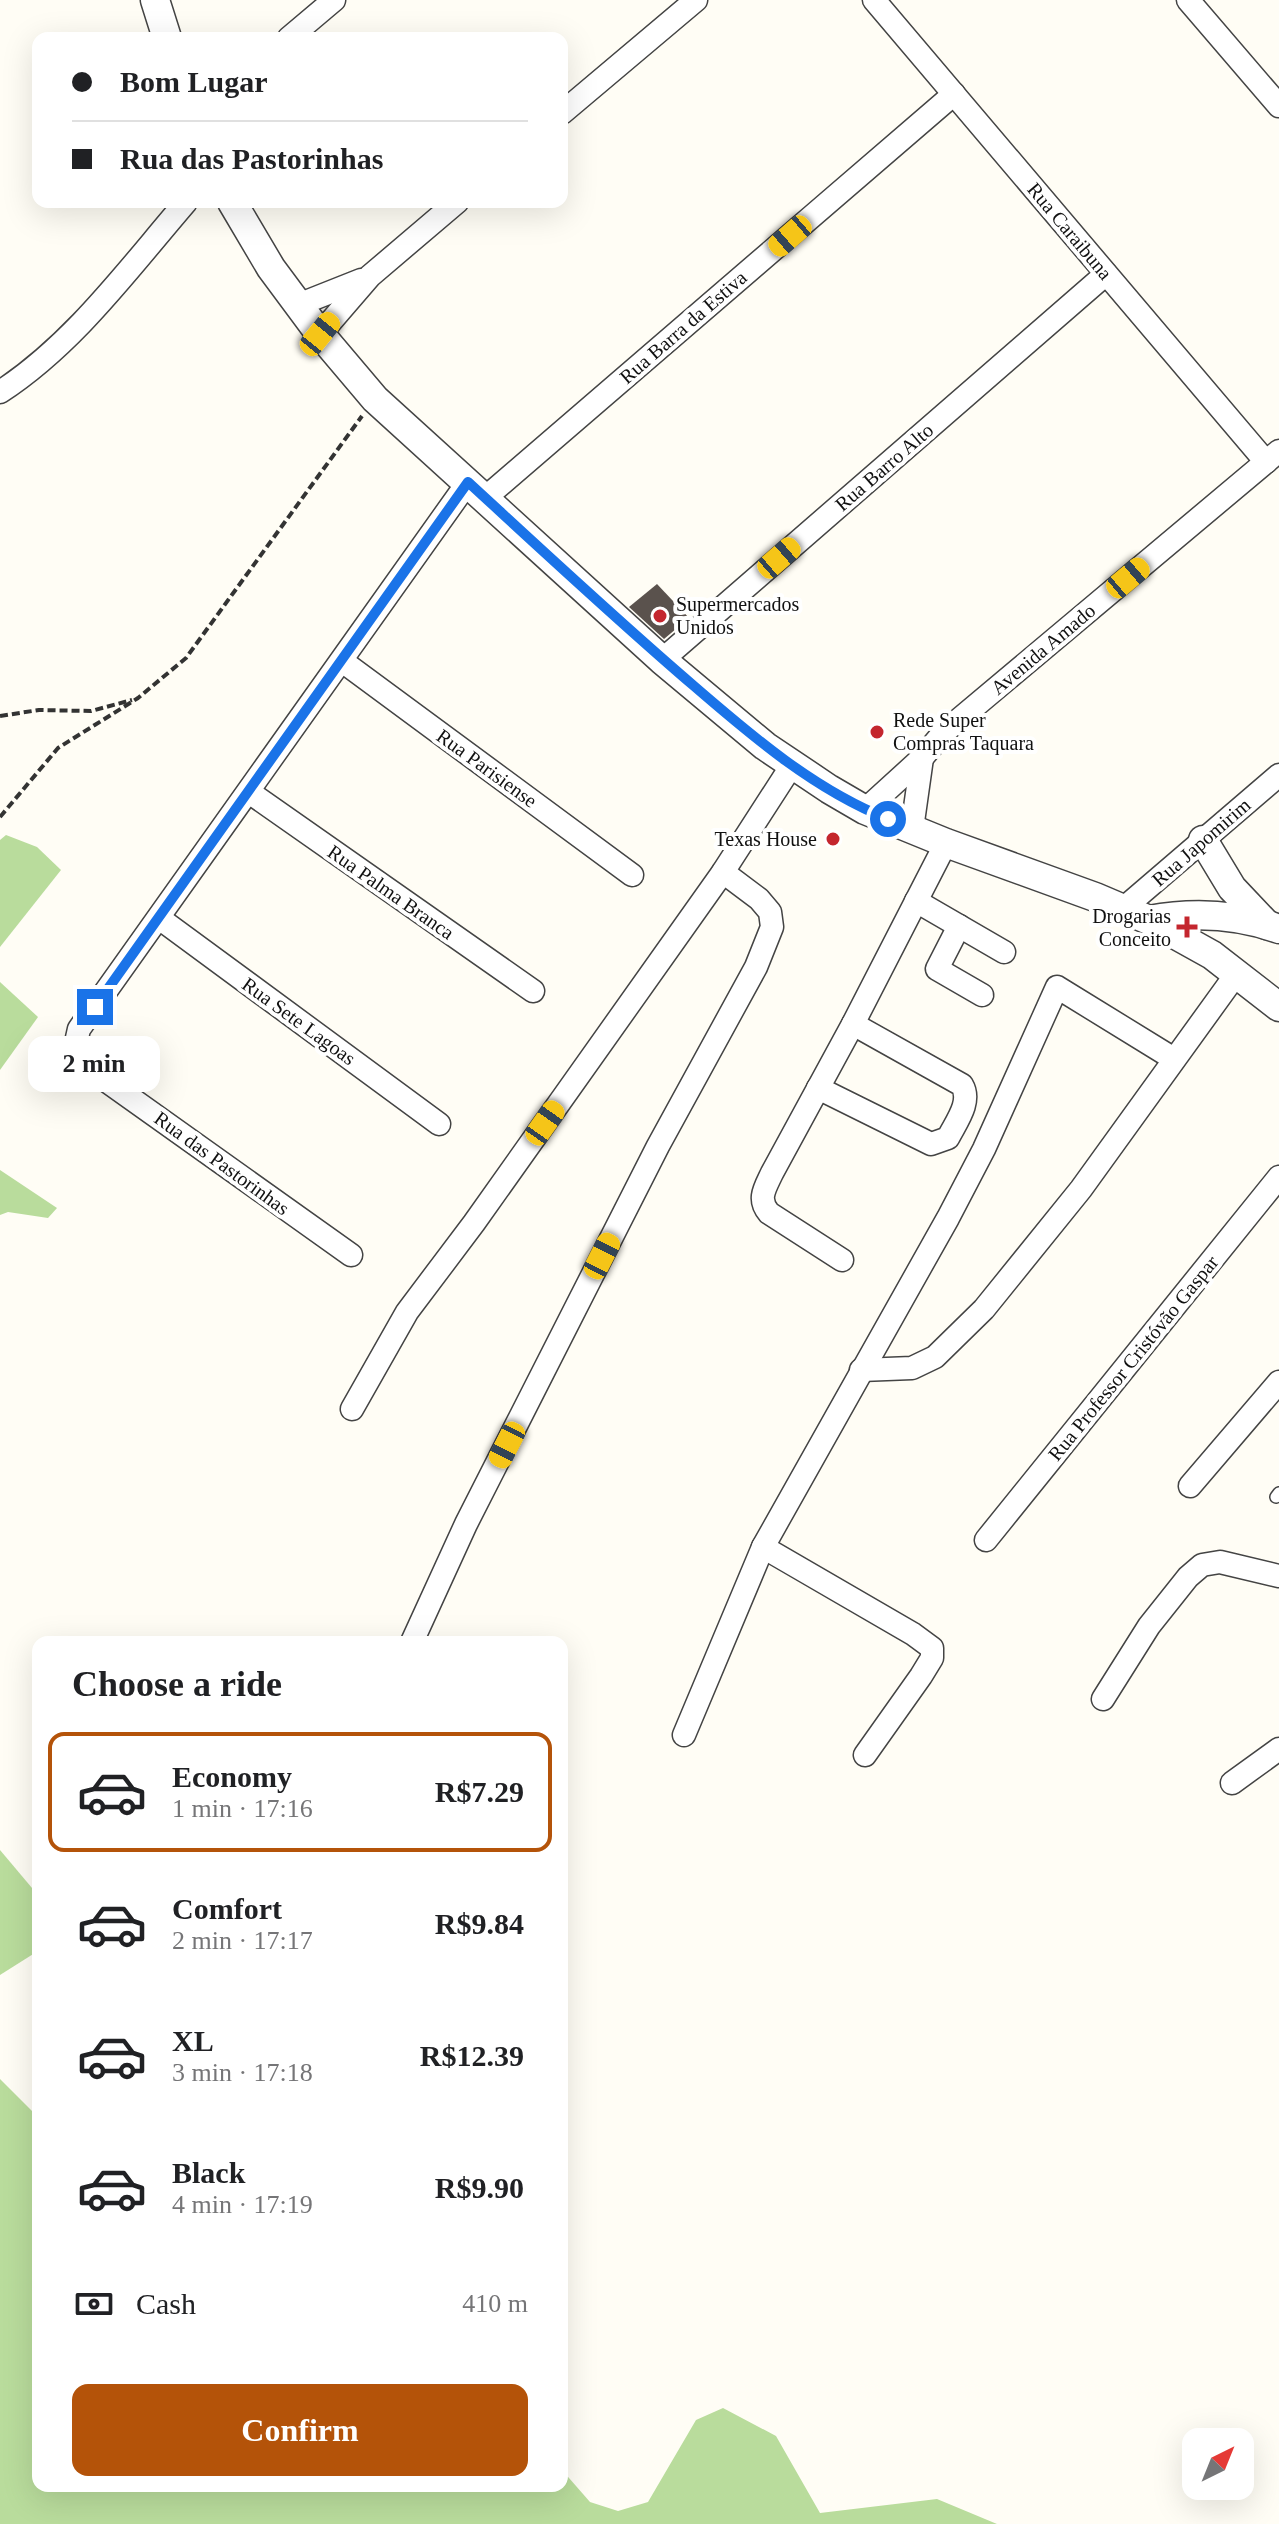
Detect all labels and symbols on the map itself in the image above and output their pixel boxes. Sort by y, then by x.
street label: Rua Caraibuna [1023,178,1117,284]
car [764,211,816,261]
street label: Rua Barra da Estiva [615,266,751,388]
car [296,308,344,360]
street label: Rua Barro Alto [831,419,937,515]
car [753,533,805,583]
car [1102,553,1154,603]
place label: Supermercados Unidos [676,593,800,638]
street label: Avenida Amado [987,599,1099,699]
marker: Supermercados Unidos [651,607,669,625]
place label: Rede Super Compras Taquara [893,709,1034,755]
marker: Rede Super Compras Taquara [868,723,886,741]
street label: Rua Parisiense [433,724,541,812]
street label: Rua Japomirim [1147,793,1256,891]
route start [870,801,906,837]
place label: Texas House [715,828,817,850]
marker: Texas House [824,830,842,848]
street label: Rua Palma Branca [324,840,458,944]
place label: Drogarias Conceito [1092,905,1171,950]
marker: Drogarias Conceito [1178,918,1196,936]
street label: Rua Sete Lagoas [238,973,360,1070]
route end [77,989,113,1025]
callout: 2 min [29,1035,161,1091]
car [521,1096,569,1150]
street label: Rua das Pastorinhas [150,1107,294,1219]
car [580,1229,624,1283]
street label: Rua Professor Cristóvão Gaspar [1044,1251,1223,1465]
car [485,1418,529,1472]
north arrow [1182,2428,1254,2500]

